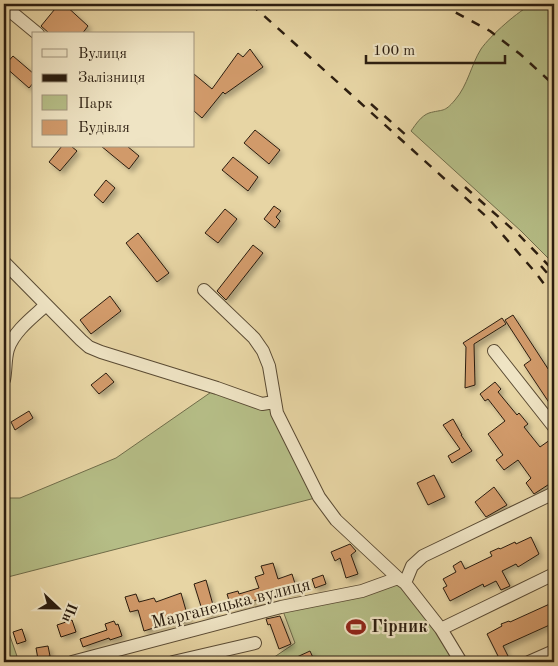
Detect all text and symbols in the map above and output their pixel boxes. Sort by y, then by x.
legend [32,32,195,148]
scale bar [366,32,504,64]
text: 100 m [373,44,415,59]
text: Вулиця [78,47,127,62]
text: Залізниця [78,71,145,86]
text: Парк [78,97,113,112]
text: Будівля [78,121,130,136]
street label: Марганецька вулиця [150,576,312,632]
north arrow [32,584,82,634]
text: Пн [59,601,79,624]
sports icon: Гірник [345,616,367,638]
place label: Гірник [371,618,428,636]

